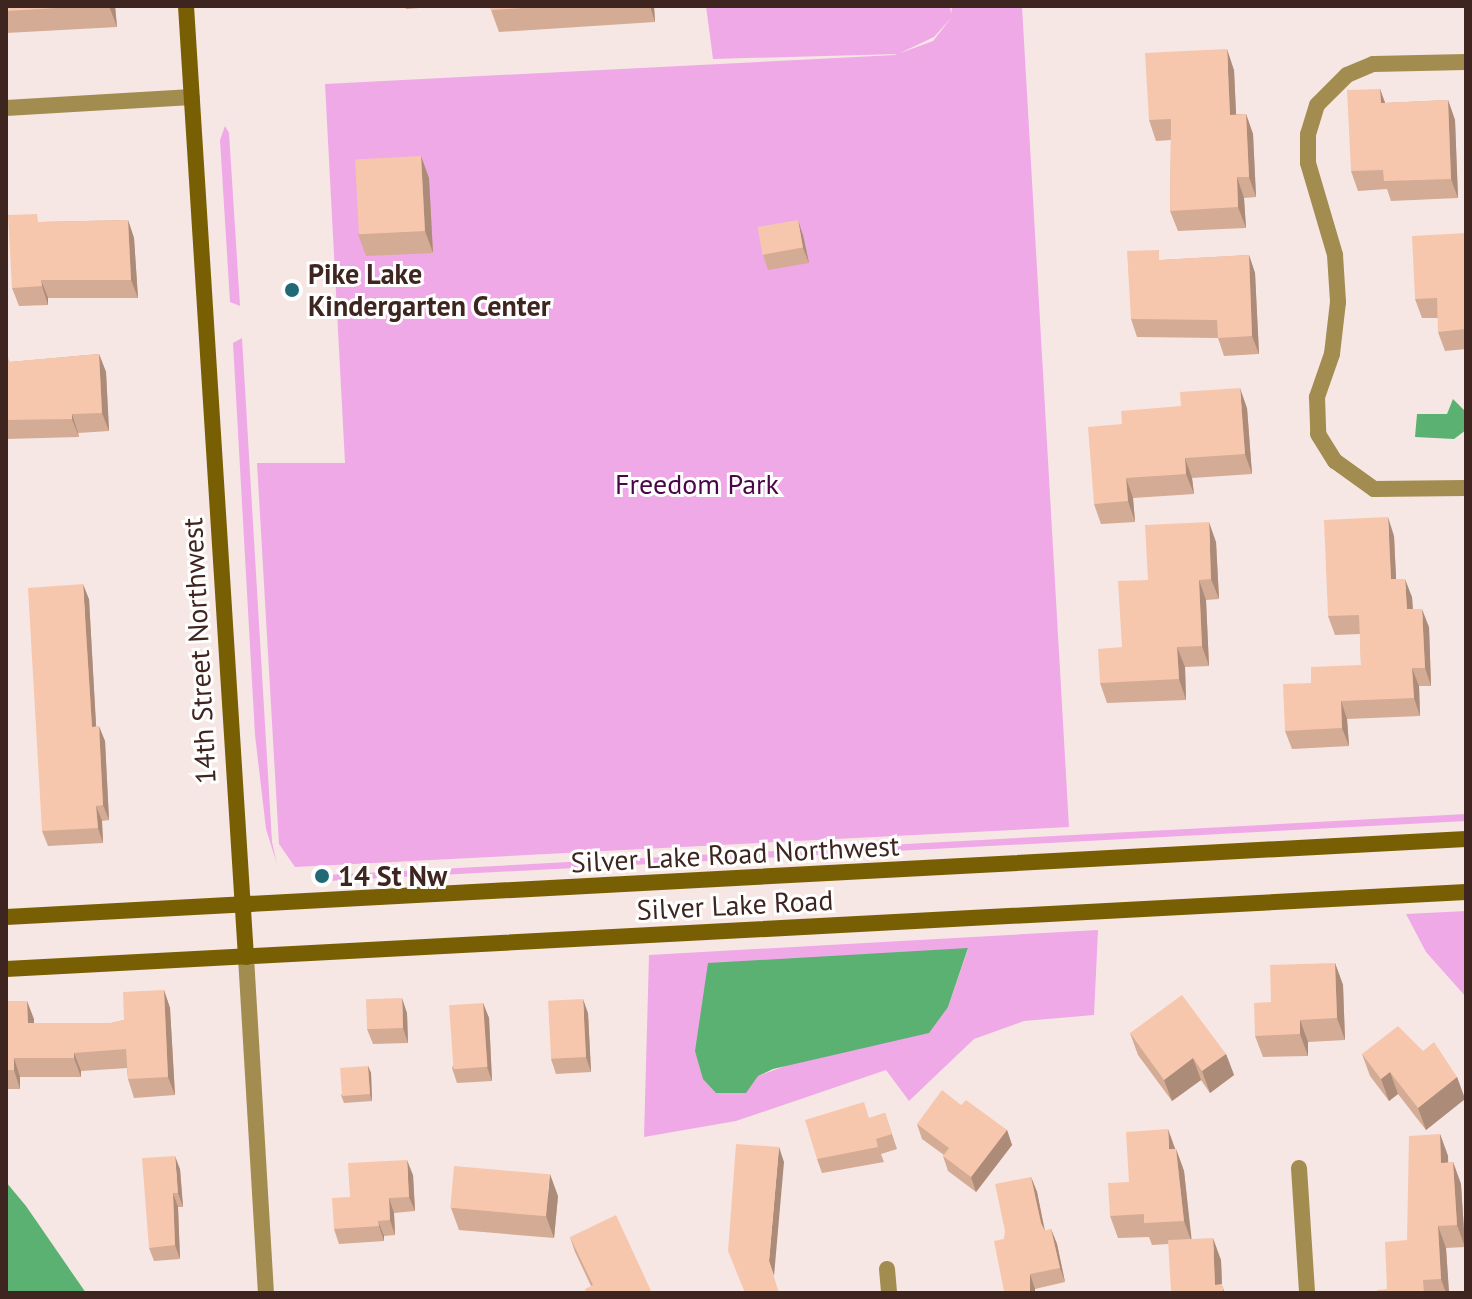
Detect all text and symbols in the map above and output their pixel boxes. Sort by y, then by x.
place label: Pike Lake Kindergarten Center [308,257,551,323]
marker: Pike Lake Kindergarten Center [283,281,301,299]
park label: Freedom Park [615,467,779,501]
street label: 14th Street Northwest [175,517,223,785]
street label: Silver Lake Road Northwest [570,829,900,879]
place label: 14 St Nw [338,859,447,893]
marker: 14 St Nw [313,867,331,885]
street label: Silver Lake Road [636,883,834,927]

